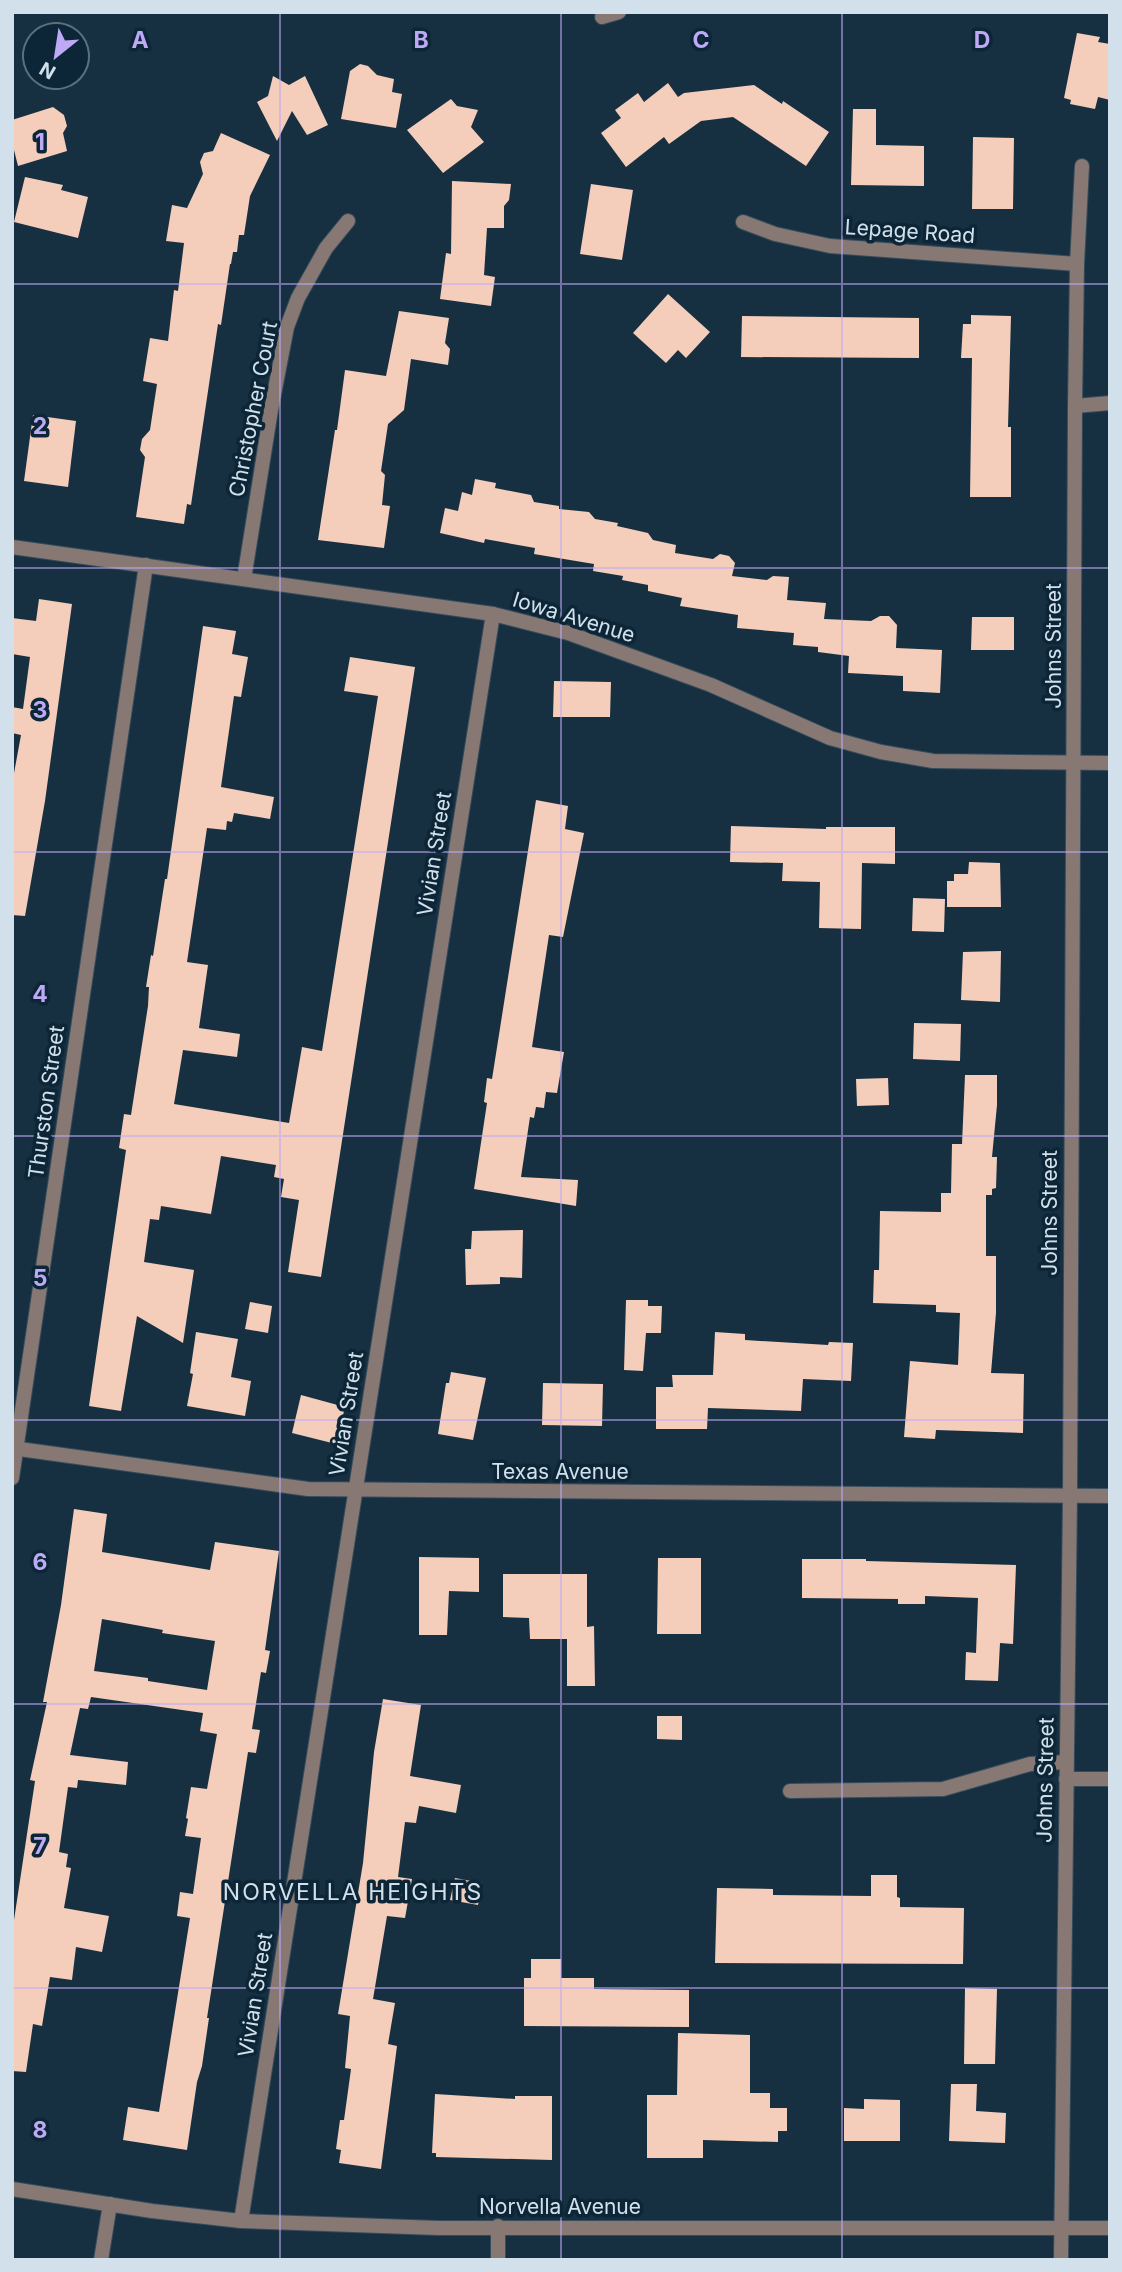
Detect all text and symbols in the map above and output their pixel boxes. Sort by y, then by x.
north arrow [21,21,91,91]
text: A [131,26,149,54]
text: B [413,26,429,54]
text: C [692,26,710,54]
text: D [974,26,990,54]
text: N [36,57,60,84]
text: 1 [35,128,45,156]
street label: Lepage Road [844,214,976,248]
street label: Christopher Court [224,319,282,499]
text: 2 [33,412,47,440]
street label: Johns Street [1041,583,1066,709]
street label: Iowa Avenue [510,587,638,647]
text: 3 [33,696,47,724]
street label: Vivian Street [412,790,456,918]
text: 4 [32,980,48,1008]
street label: Thurston Street [23,1024,69,1180]
street label: Johns Street [1037,1150,1062,1276]
text: 5 [33,1264,47,1292]
street label: Vivian Street [324,1350,368,1478]
street label: Texas Avenue [491,1459,629,1484]
text: 6 [33,1548,47,1576]
street label: Johns Street [1031,1717,1059,1843]
text: 7 [33,1832,47,1860]
district label: NORVELLA HEIGHTS [223,1878,483,1906]
street label: Vivian Street [233,1931,277,2059]
text: 8 [33,2116,47,2144]
street label: Norvella Avenue [479,2194,641,2219]

